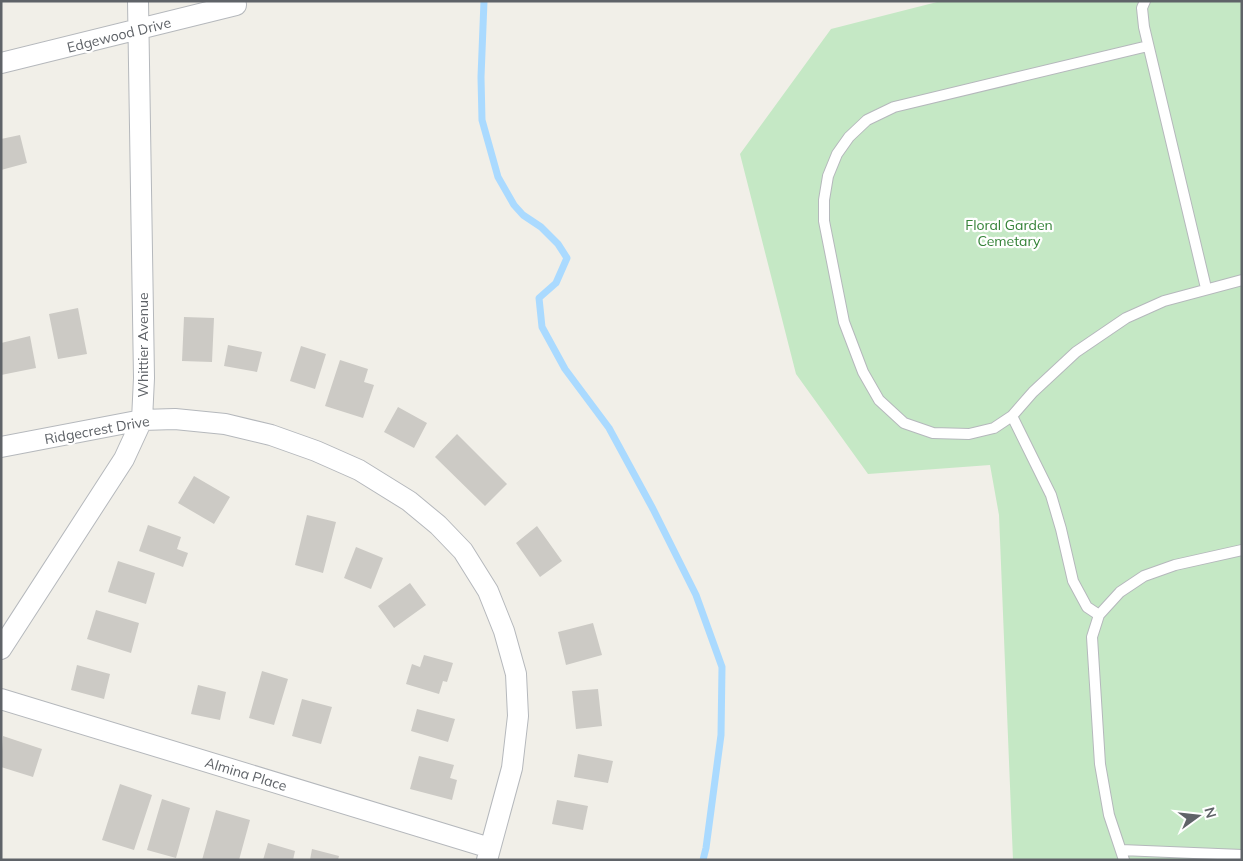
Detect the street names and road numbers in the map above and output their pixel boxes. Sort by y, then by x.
street label: Edgewood Drive [65,13,173,57]
street label: Whittier Avenue [134,292,152,398]
street label: Ridgecrest Drive [43,412,151,448]
street label: Almina Place [203,753,289,795]

